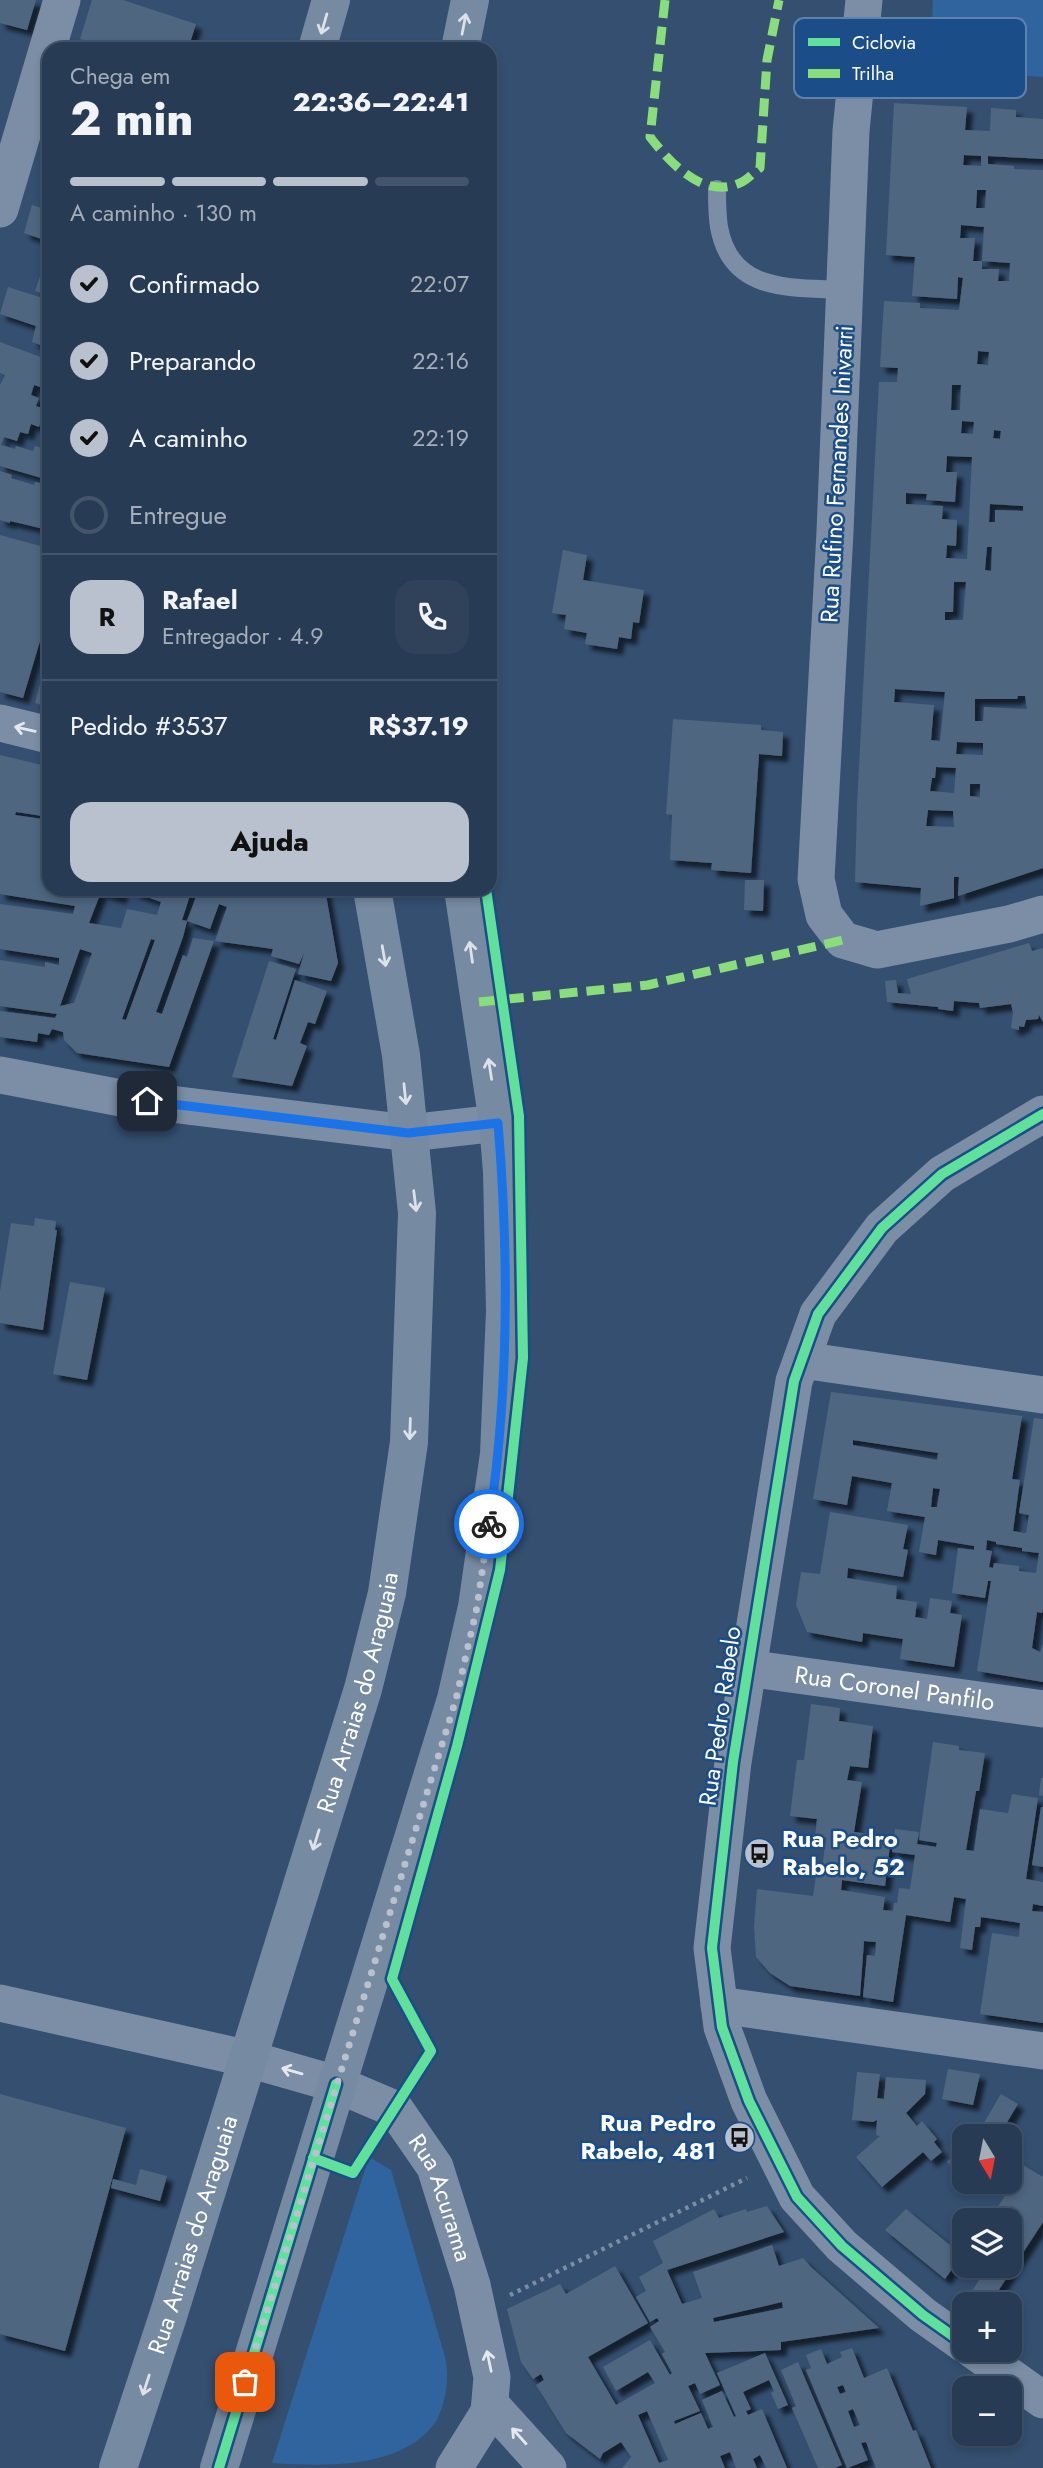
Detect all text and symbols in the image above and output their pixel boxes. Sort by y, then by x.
one-way arrow [316,13,329,35]
one-way arrow [458,13,472,36]
legend [794,18,1026,98]
text: Ciclovia [852,29,916,56]
text: Chega em [70,59,171,93]
text: Trilha [852,60,894,87]
text: 22:36–22:41 [293,83,469,121]
text: 2 min [70,86,194,152]
text: A caminho · 130 m [70,196,257,230]
icon: check [70,265,108,303]
text: Confirmado [129,265,260,303]
text: 22:07 [410,267,469,301]
street label: Rua Rufino Fernandes Inivarri [811,324,862,624]
icon: check [70,342,108,380]
text: Preparando [129,342,256,380]
text: 22:16 [412,344,469,378]
icon: check [70,419,108,457]
text: A caminho [129,419,247,457]
text: 22:19 [412,421,469,455]
text: Entregue [129,496,227,534]
button: phone [395,580,469,654]
text: Rafael [162,581,238,619]
text: R [99,598,115,636]
text: Entregador · 4.9 [162,619,324,653]
text: Pedido #3537 [70,707,227,745]
text: R$37.19 [368,707,469,745]
one-way arrow [14,722,36,735]
button: Ajuda [70,802,469,882]
one-way arrow [465,942,478,964]
one-way arrow [378,944,391,967]
one-way arrow [483,1058,496,1081]
pin [117,1071,177,1131]
icon: home [128,1082,166,1120]
one-way arrow [398,1082,411,1105]
one-way arrow [409,1190,422,1212]
one-way arrow [403,1417,416,1440]
courier [454,1489,524,1559]
icon: bike [470,1505,508,1543]
street label: Rua Arraias do Araguaia [308,1570,407,1817]
street label: Rua Pedro Rabelo [690,1624,749,1808]
street label: Rua Coronel Panfilo [792,1657,997,1719]
place label: Rua Pedro Rabelo, 52 [782,1821,905,1884]
one-way arrow [308,1829,321,1851]
bus stop icon: Rua Pedro Rabelo, 52 [742,1836,776,1870]
one-way arrow [282,2064,304,2077]
place label: Rua Pedro Rabelo, 481 [581,2105,716,2168]
street label: Rua Arraias do Araguaia [139,2111,246,2359]
bus stop icon: Rua Pedro Rabelo, 481 [722,2120,756,2154]
north arrow [952,2124,1022,2194]
map controls [952,2124,1022,2446]
street label: Rua Acurama [400,2127,482,2266]
button: layers [952,2208,1022,2278]
button: + [952,2292,1022,2362]
one-way arrow [481,2350,495,2373]
pin [215,2352,275,2412]
icon: bag [226,2363,264,2401]
one-way arrow [138,2374,151,2396]
button: − [952,2376,1022,2446]
one-way arrow [510,2428,527,2445]

